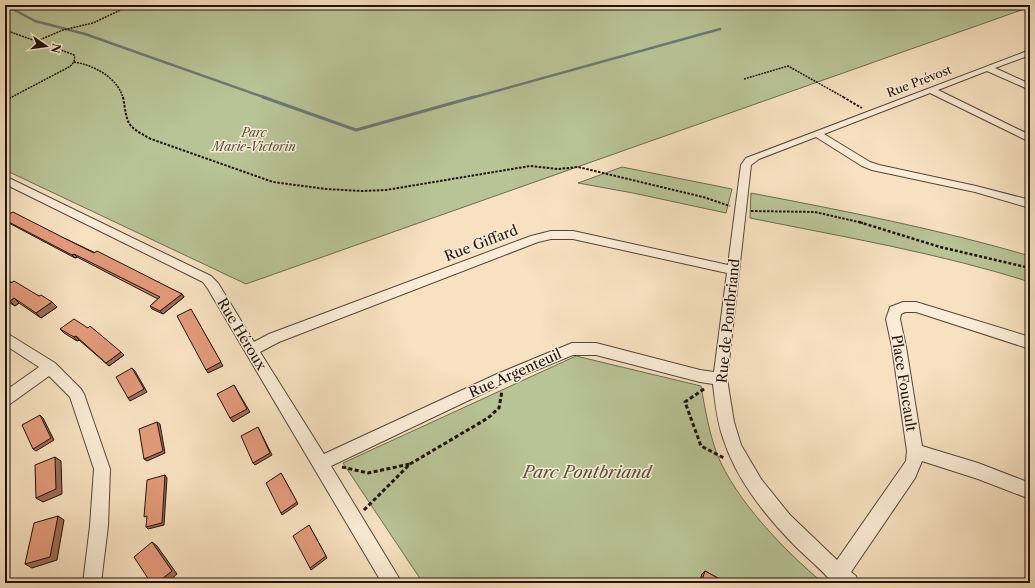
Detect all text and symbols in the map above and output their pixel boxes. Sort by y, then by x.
north arrow [26,26,66,66]
text: N [48,42,64,55]
street label: Rue Prévost [884,61,954,100]
park label: Parc Marie-Victorin [210,125,296,154]
street label: Rue Giffard [442,221,521,265]
street label: Rue de Pontbriand [713,257,744,384]
street label: Rue Héroux [213,295,271,374]
street label: Place Foucault [887,333,921,433]
street label: Rue Argenteuil [466,344,564,402]
park label: Parc Pontbriand [521,462,653,482]

